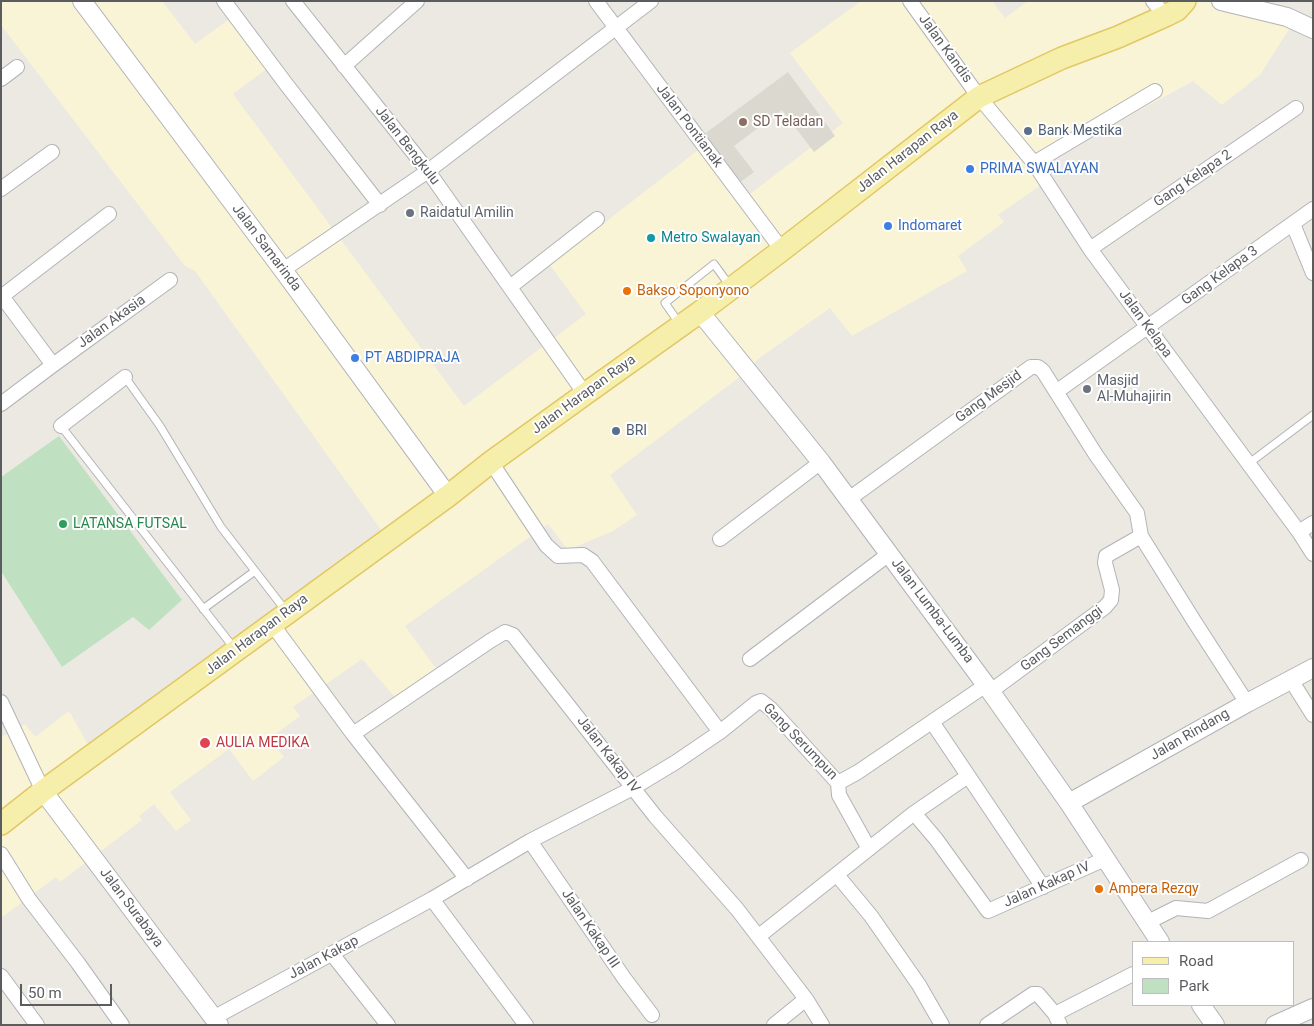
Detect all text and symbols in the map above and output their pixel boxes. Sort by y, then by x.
street label: Jalan Kandis [915,12,975,86]
street label: Jalan Pontianak [652,81,726,171]
street label: Jalan Bengkulu [371,103,443,189]
street label: Jalan Harapan Raya [854,107,962,197]
place label: SD Teladan [753,114,823,130]
marker: SD Teladan [737,116,749,128]
place label: Bank Mestika [1038,123,1122,139]
marker: Bank Mestika [1022,125,1034,137]
street label: Gang Kelapa 2 [1151,147,1235,211]
place label: PRIMA SWALAYAN [980,161,1099,177]
marker: PRIMA SWALAYAN [964,163,976,175]
street label: Jalan Samarinda [228,201,304,295]
place label: Raidatul Amilin [420,205,514,221]
marker: Raidatul Amilin [404,207,416,219]
place label: Indomaret [898,218,962,234]
marker: Indomaret [882,220,894,232]
place label: Metro Swalayan [661,230,761,246]
marker: Metro Swalayan [645,232,657,244]
street label: Gang Kelapa 3 [1179,243,1261,309]
place label: Bakso Soponyono [637,283,749,299]
marker: Bakso Soponyono [621,285,633,297]
street label: Jalan Kelapa [1115,287,1175,361]
street label: Jalan Akasia [75,292,149,352]
place label: PT ABDIPRAJA [365,350,460,366]
marker: PT ABDIPRAJA [349,352,361,364]
street label: Jalan Harapan Raya [529,352,639,438]
street label: Gang Mesjid [953,367,1025,427]
place label: Masjid Al-Muhajirin [1097,373,1171,406]
marker: Masjid Al-Muhajirin [1081,383,1093,395]
place label: BRI [626,423,647,439]
marker: BRI [610,425,622,437]
place label: LATANSA FUTSAL [73,516,187,532]
marker: LATANSA FUTSAL [57,518,69,530]
street label: Jalan Lumba-Lumba [887,555,977,667]
street label: Jalan Harapan Raya [202,591,312,679]
street label: Gang Semanggi [1018,603,1106,675]
street label: Gang Serumpun [759,700,841,784]
street label: Jalan Rindang [1148,706,1232,764]
street label: Jalan Kakap IV [573,713,643,797]
place label: AULIA MEDIKA [216,735,309,751]
marker: AULIA MEDIKA [198,736,212,750]
street label: Jalan Kakap IV [1001,858,1093,912]
street label: Jalan Surabaya [96,865,166,951]
place label: Ampera Rezqy [1109,881,1199,897]
marker: Ampera Rezqy [1093,883,1105,895]
street label: Jalan Kakap III [557,886,623,972]
street label: Jalan Kakap [286,933,362,983]
legend [1132,941,1294,1006]
text: Road [1179,952,1213,970]
scale bar [22,974,115,1006]
text: Park [1179,977,1209,995]
text: 50 m [28,984,62,1002]

